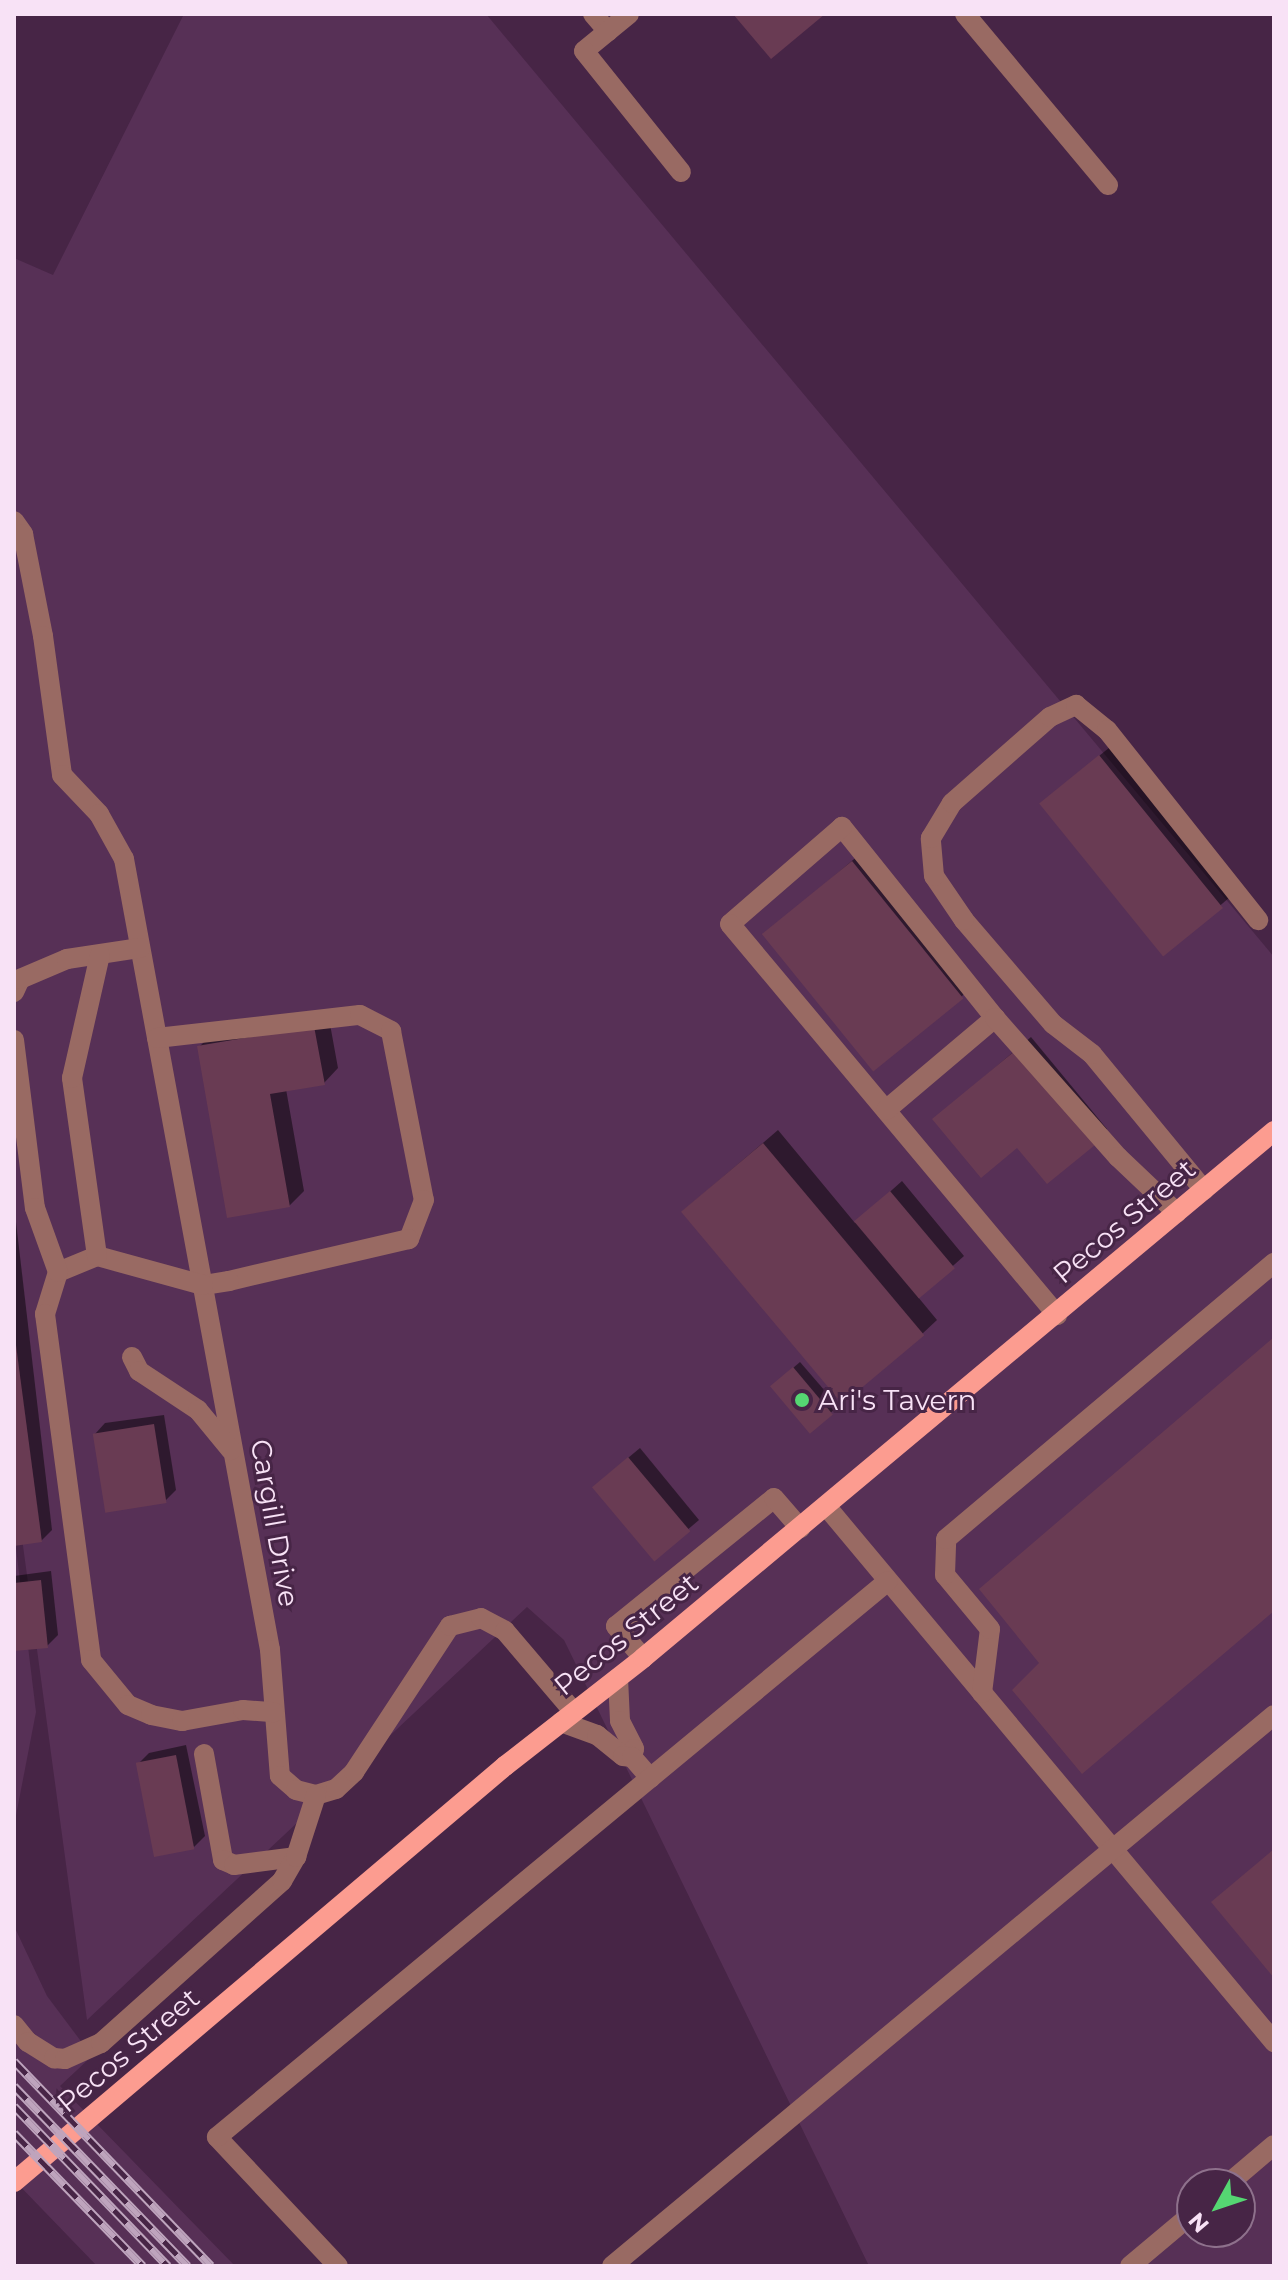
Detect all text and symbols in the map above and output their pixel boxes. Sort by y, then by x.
street label: Pecos Street [1046,1152,1202,1290]
place label: Ari's Tavern [818,1383,976,1417]
marker: Ari's Tavern [793,1391,811,1409]
street label: Cargill Drive [244,1437,306,1609]
street label: Pecos Street [547,1566,705,1702]
street label: Pecos Street [50,1981,206,2119]
north arrow [1176,2168,1256,2248]
text: N [1183,2207,1215,2238]

